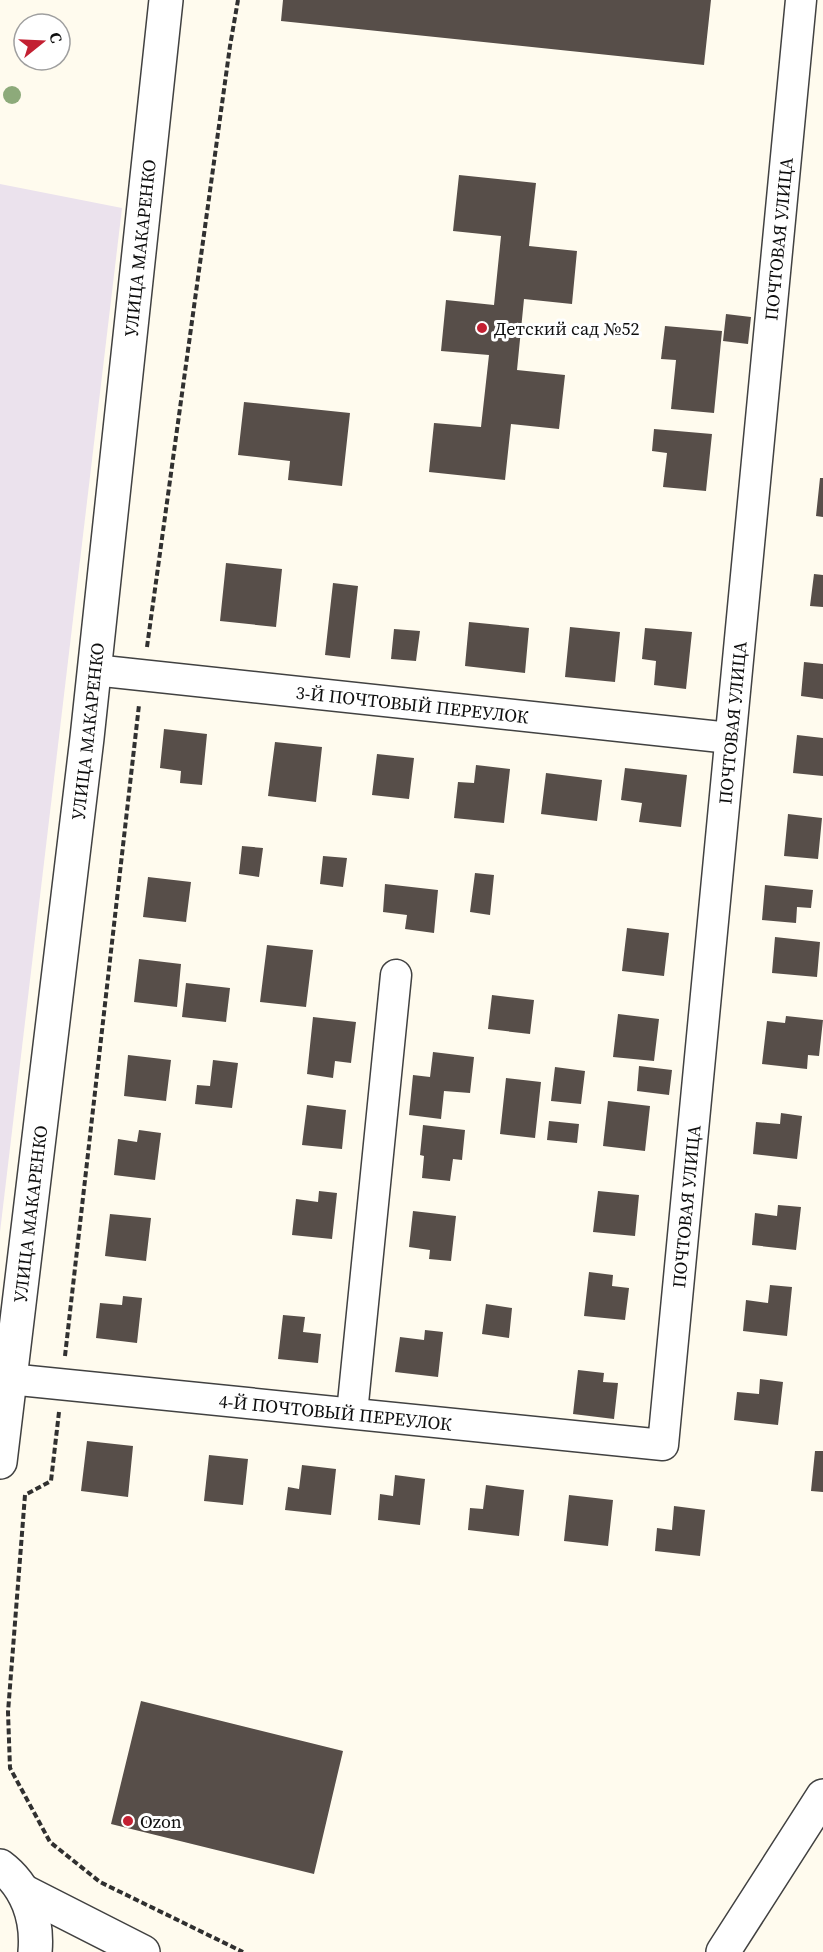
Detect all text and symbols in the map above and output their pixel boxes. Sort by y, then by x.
north arrow [12,12,72,72]
text: С [44,29,68,46]
street label: ПОЧТОВАЯ УЛИЦА [758,156,798,321]
street label: УЛИЦА МАКАРЕНКО [118,158,161,338]
place label: Детский сад №52 [494,316,640,341]
marker: Детский сад №52 [475,321,489,335]
street label: ПОЧТОВАЯ УЛИЦА [712,640,752,805]
street label: УЛИЦА МАКАРЕНКО [65,641,110,821]
street label: 3-Й ПОЧТОВЫЙ ПЕРЕУЛОК [295,679,530,729]
street label: УЛИЦА МАКАРЕНКО [7,1124,53,1304]
street label: ПОЧТОВАЯ УЛИЦА [666,1124,706,1289]
street label: 4-Й ПОЧТОВЫЙ ПЕРЕУЛОК [218,1388,453,1436]
place label: Ozon [140,1809,182,1834]
marker: Ozon [121,1814,135,1828]

